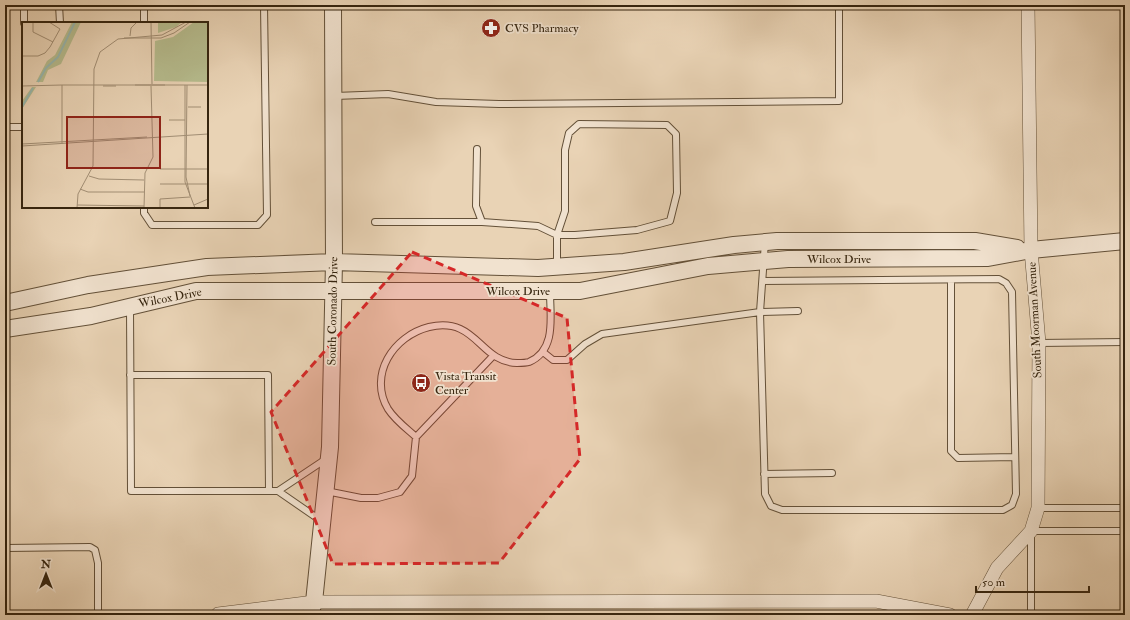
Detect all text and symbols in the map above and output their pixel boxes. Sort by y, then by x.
pharmacy icon: CVS Pharmacy [480,17,502,39]
place label: CVS Pharmacy [505,21,579,36]
inset map [22,22,208,208]
street label: Wilcox Drive [806,252,871,267]
street label: South Coronado Drive [325,256,341,366]
street label: South Moorman Avenue [1024,261,1046,379]
street label: Wilcox Drive [485,284,550,299]
street label: Wilcox Drive [136,285,203,312]
place label: Vista Transit Center [435,369,497,398]
bus stop icon: Vista Transit Center [410,372,432,394]
north arrow [26,554,66,594]
text: N [40,558,52,571]
scale bar [976,568,1089,594]
text: 50 m [982,575,1006,590]

